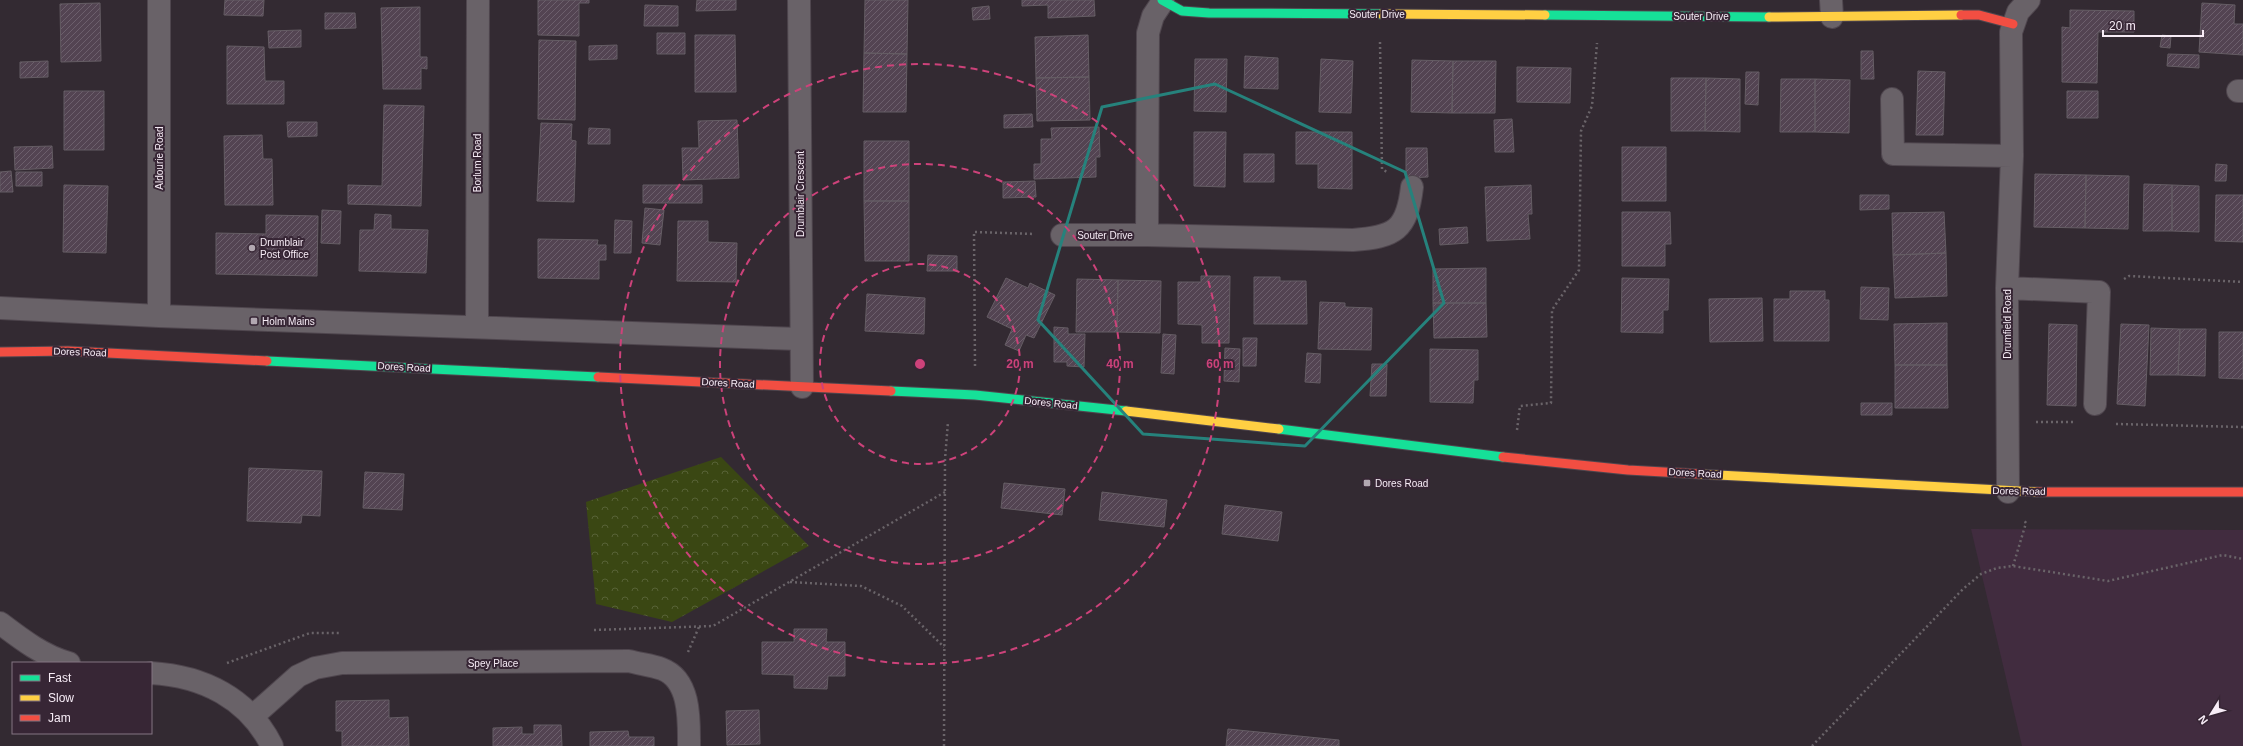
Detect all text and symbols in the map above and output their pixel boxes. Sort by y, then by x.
street label: Souter Drive [1349,9,1405,20]
street label: Souter Drive [1673,11,1729,22]
scale bar [2103,12,2203,38]
text: 20 m [2109,19,2136,33]
street label: Aldourie Road [154,126,165,190]
street label: Borlum Road [472,134,483,192]
street label: Drumblair Crescent [795,151,806,237]
street label: Souter Drive [1077,230,1133,241]
place label: Drumblair Post Office [260,237,309,260]
marker: Drumblair Post Office [247,243,257,253]
street label: Drumfield Road [2002,289,2013,359]
marker: Holm Mains [249,316,259,326]
place label: Holm Mains [262,316,315,327]
street label: Dores Road [53,346,107,358]
centre of rings [913,357,927,371]
text: 20 m [1006,357,1034,371]
text: 40 m [1106,357,1134,371]
text: 60 m [1206,357,1234,371]
street label: Dores Road [377,360,431,374]
street label: Dores Road [701,376,755,390]
street label: Dores Road [1024,395,1078,411]
street label: Dores Road [1668,466,1722,480]
marker: Dores Road [1362,478,1372,488]
place label: Dores Road [1375,478,1428,489]
street label: Dores Road [1992,485,2046,497]
street label: Spey Place [468,658,519,669]
legend [12,662,152,734]
text: Fast [48,671,72,685]
text: Slow [48,691,74,705]
north arrow [2191,694,2231,734]
text: Jam [48,711,71,725]
text: N [2196,713,2210,727]

